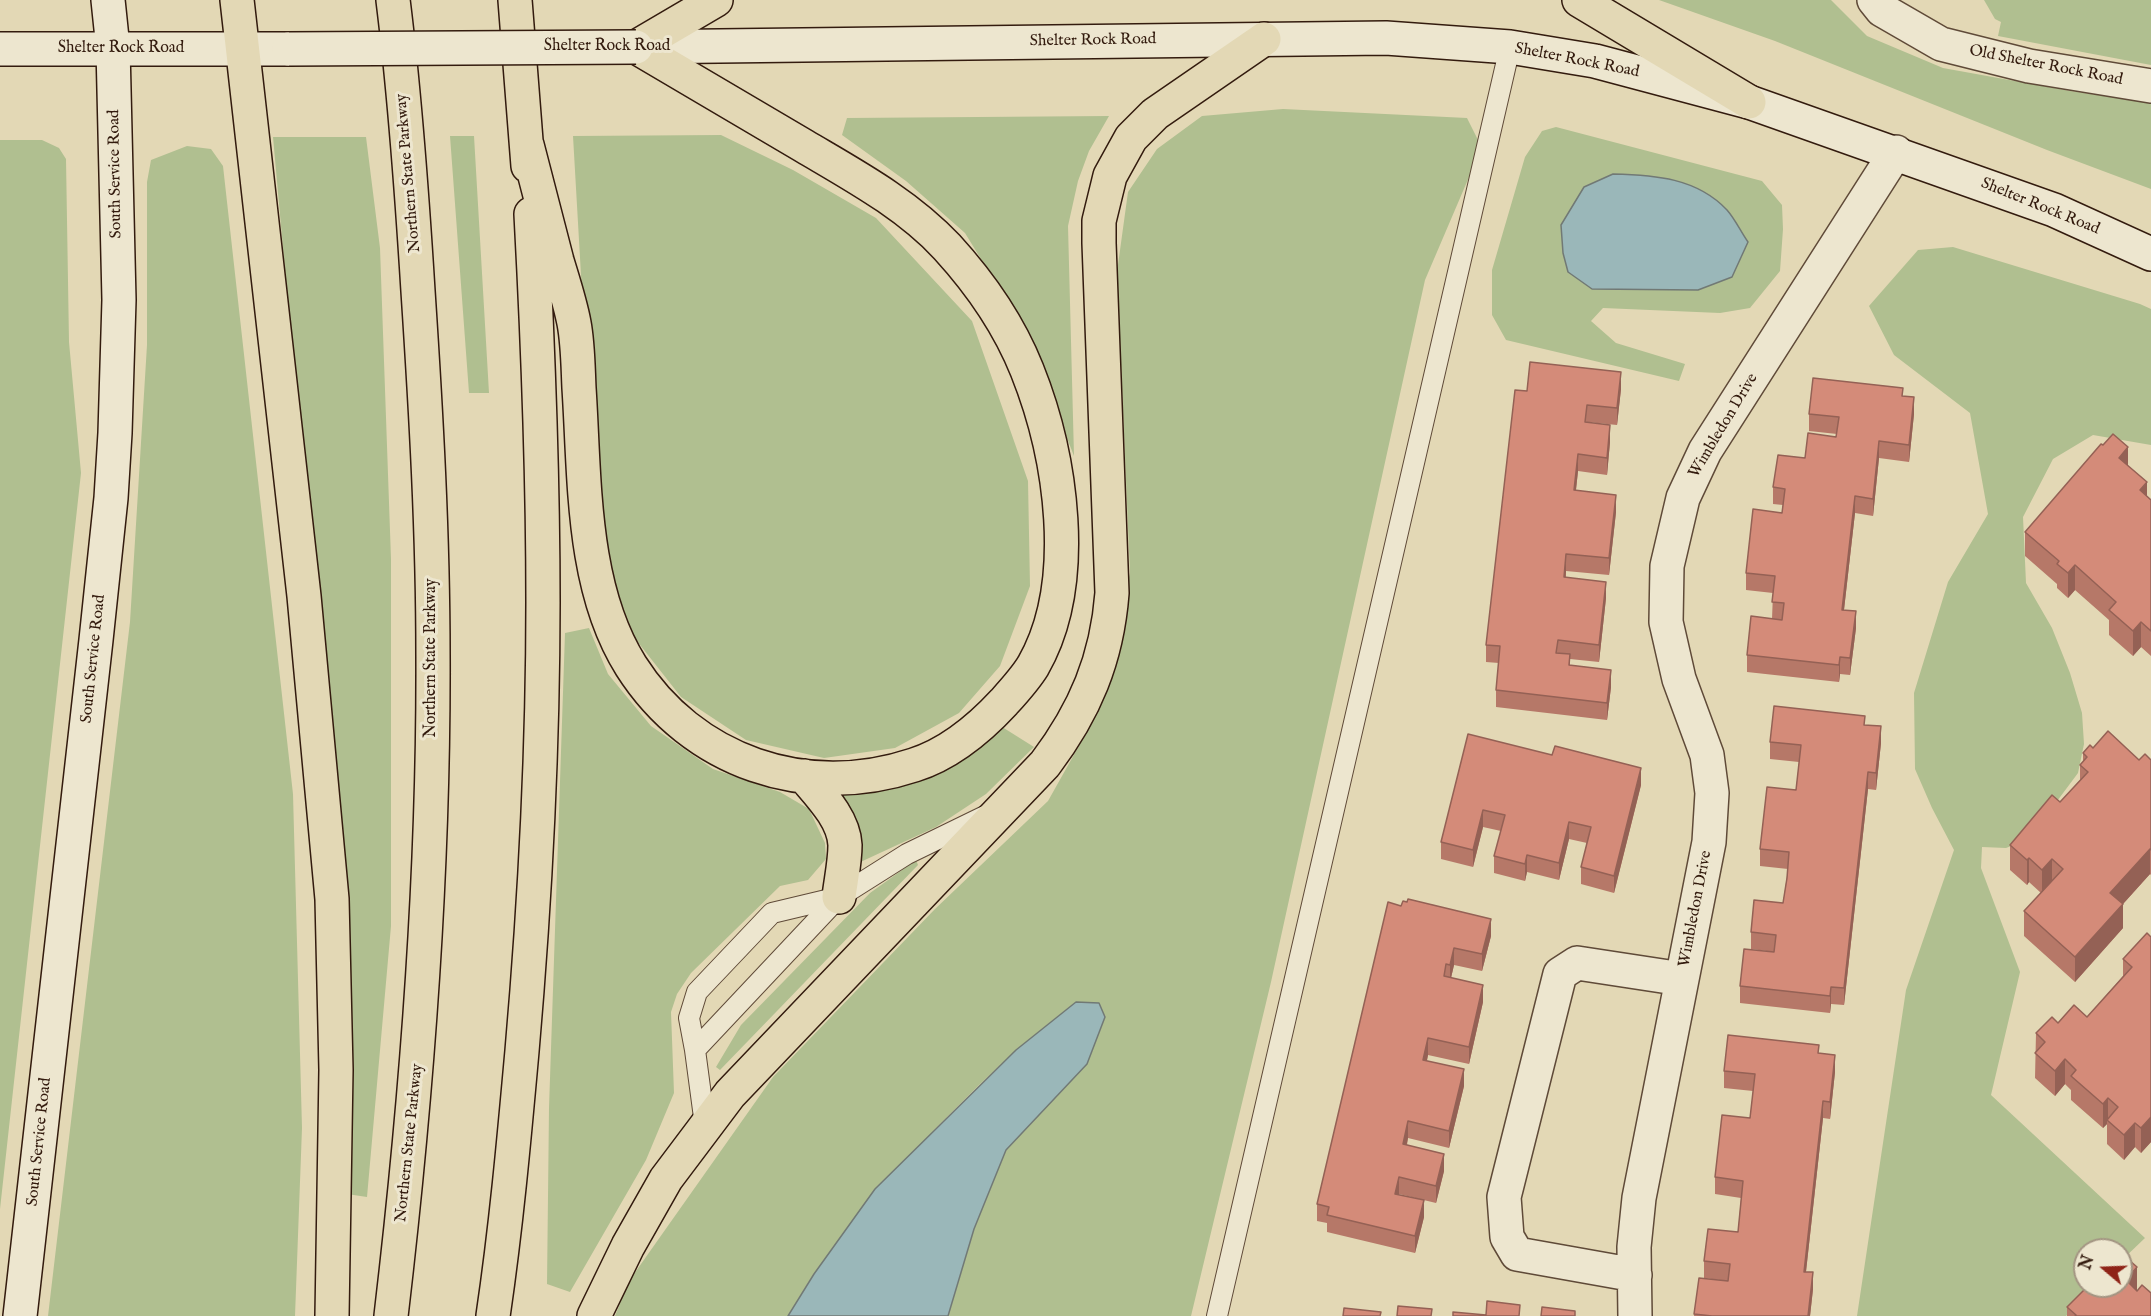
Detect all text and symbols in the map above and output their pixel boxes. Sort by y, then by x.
street label: Shelter Rock Road [1030,30,1156,52]
street label: Shelter Rock Road [544,37,670,57]
street label: Shelter Rock Road [58,39,184,59]
street label: Shelter Rock Road [1513,40,1641,82]
street label: Old Shelter Rock Road [1968,42,2124,90]
street label: Northern State Parkway [392,93,426,253]
street label: South Service Road [105,109,127,239]
street label: Shelter Rock Road [1978,174,2102,240]
street label: Wimbledon Drive [1685,370,1763,482]
street label: Northern State Parkway [422,578,442,738]
street label: South Service Road [78,594,110,724]
street label: Wimbledon Drive [1675,849,1717,969]
street label: Northern State Parkway [392,1063,428,1223]
street label: South Service Road [24,1077,56,1207]
north arrow [2073,1238,2133,1298]
text: N [2076,1253,2100,1273]

